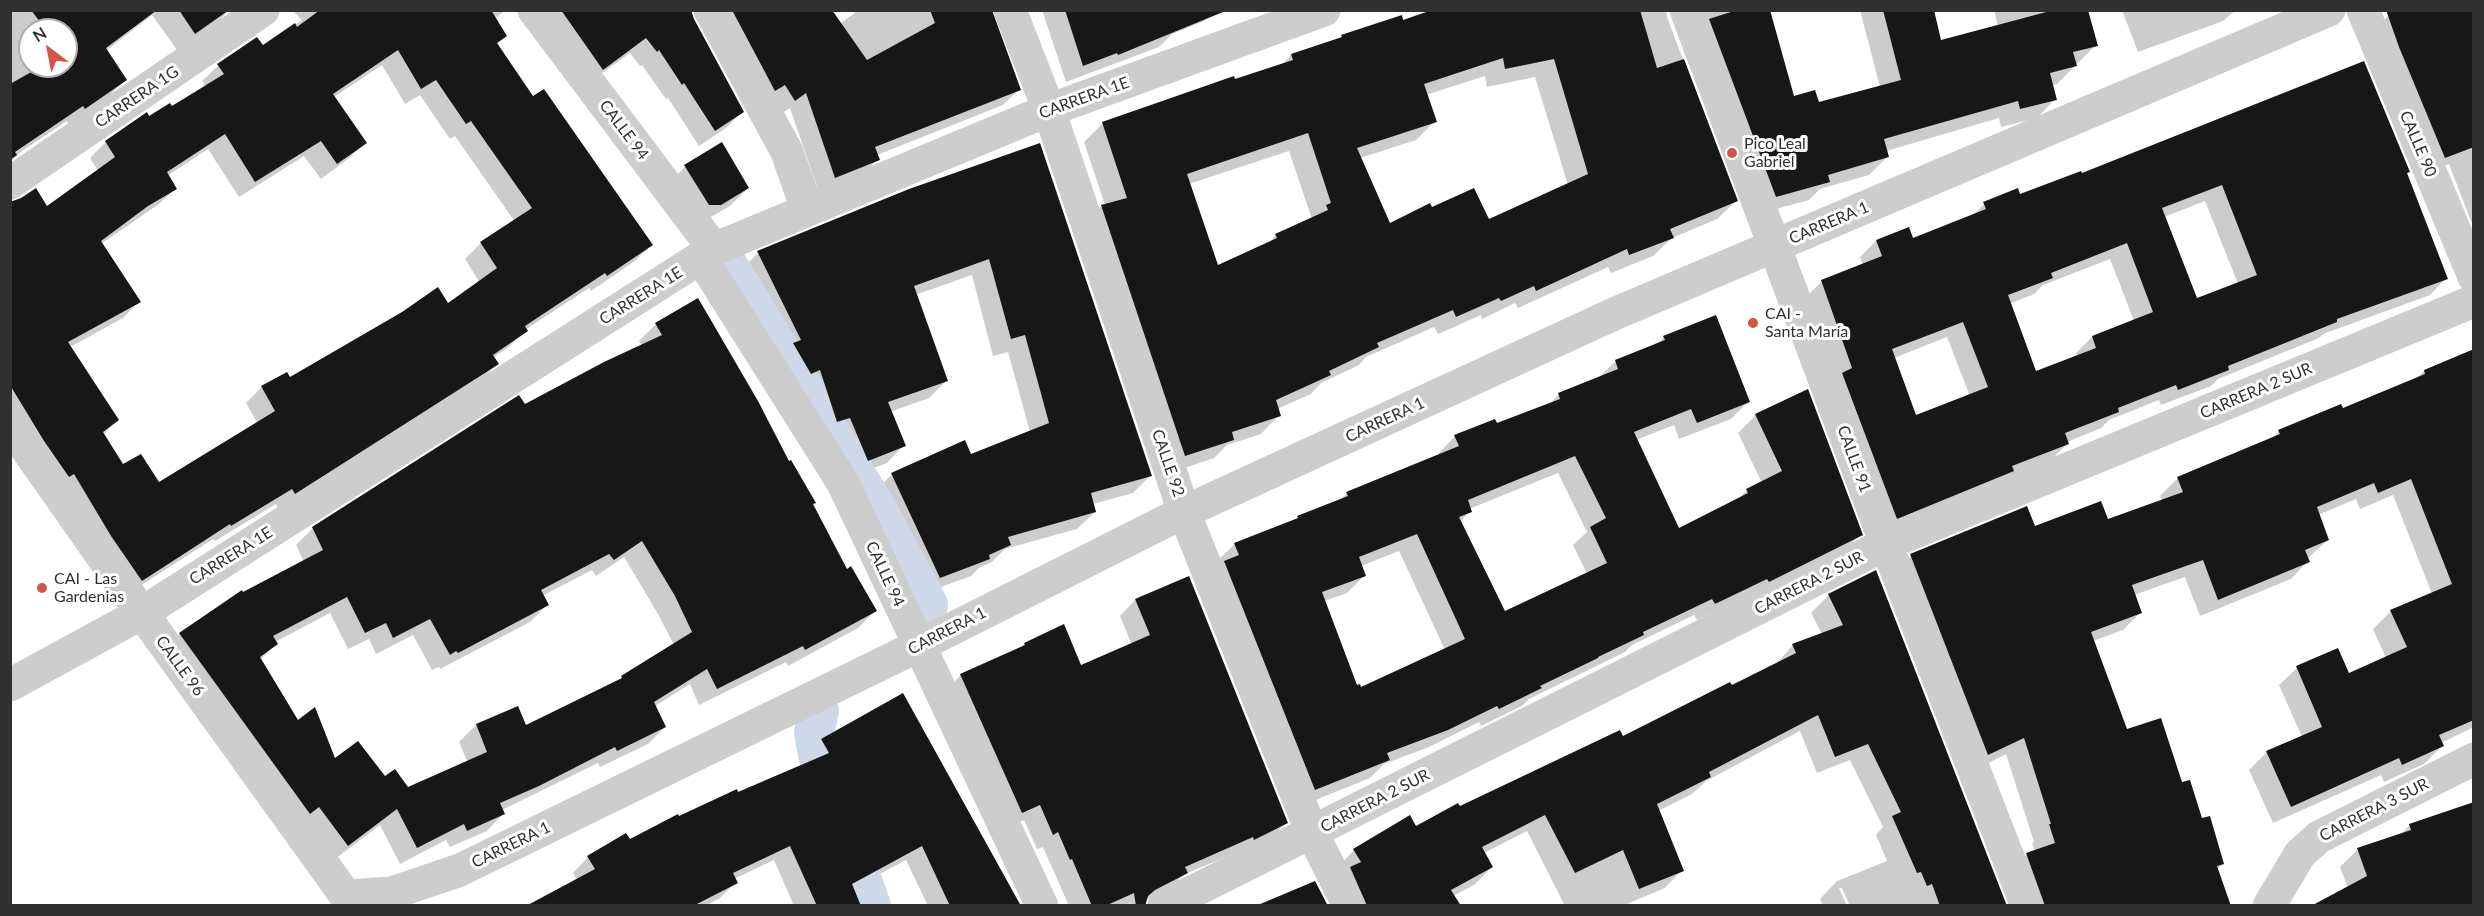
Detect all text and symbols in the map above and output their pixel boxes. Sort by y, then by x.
north arrow [18,18,78,78]
text: N [29,23,50,45]
street label: CARRERA 1G [92,62,182,132]
street label: CARRERA 1E [1036,73,1132,123]
street label: CALLE 94 [595,96,653,164]
street label: CALLE 90 [2396,108,2440,180]
place label: Pico Leal Gabriel [1744,134,1806,172]
marker: Pico Leal Gabriel [1725,146,1739,160]
street label: CARRERA 1 [1786,198,1872,248]
street label: CARRERA 1E [596,263,686,329]
place label: CAI - Santa María [1765,304,1848,342]
marker: CAI - Santa María [1746,316,1760,330]
street label: CARRERA 2 SUR [2197,359,2315,423]
street label: CARRERA 1 [1342,393,1428,447]
street label: CALLE 91 [1833,423,1875,495]
street label: CALLE 92 [1148,427,1188,499]
street label: CARRERA 1E [186,523,276,589]
street label: CALLE 94 [862,538,908,610]
street label: CARRERA 2 SUR [1751,547,1867,619]
place label: CAI - Las Gardenias [54,569,124,607]
marker: CAI - Las Gardenias [35,581,49,595]
street label: CARRERA 1 [905,603,989,659]
street label: CALLE 96 [152,632,208,700]
street label: CARRERA 2 SUR [1317,765,1433,837]
street label: CARRERA 3 SUR [2316,774,2432,846]
street label: CARRERA 1 [469,818,553,872]

